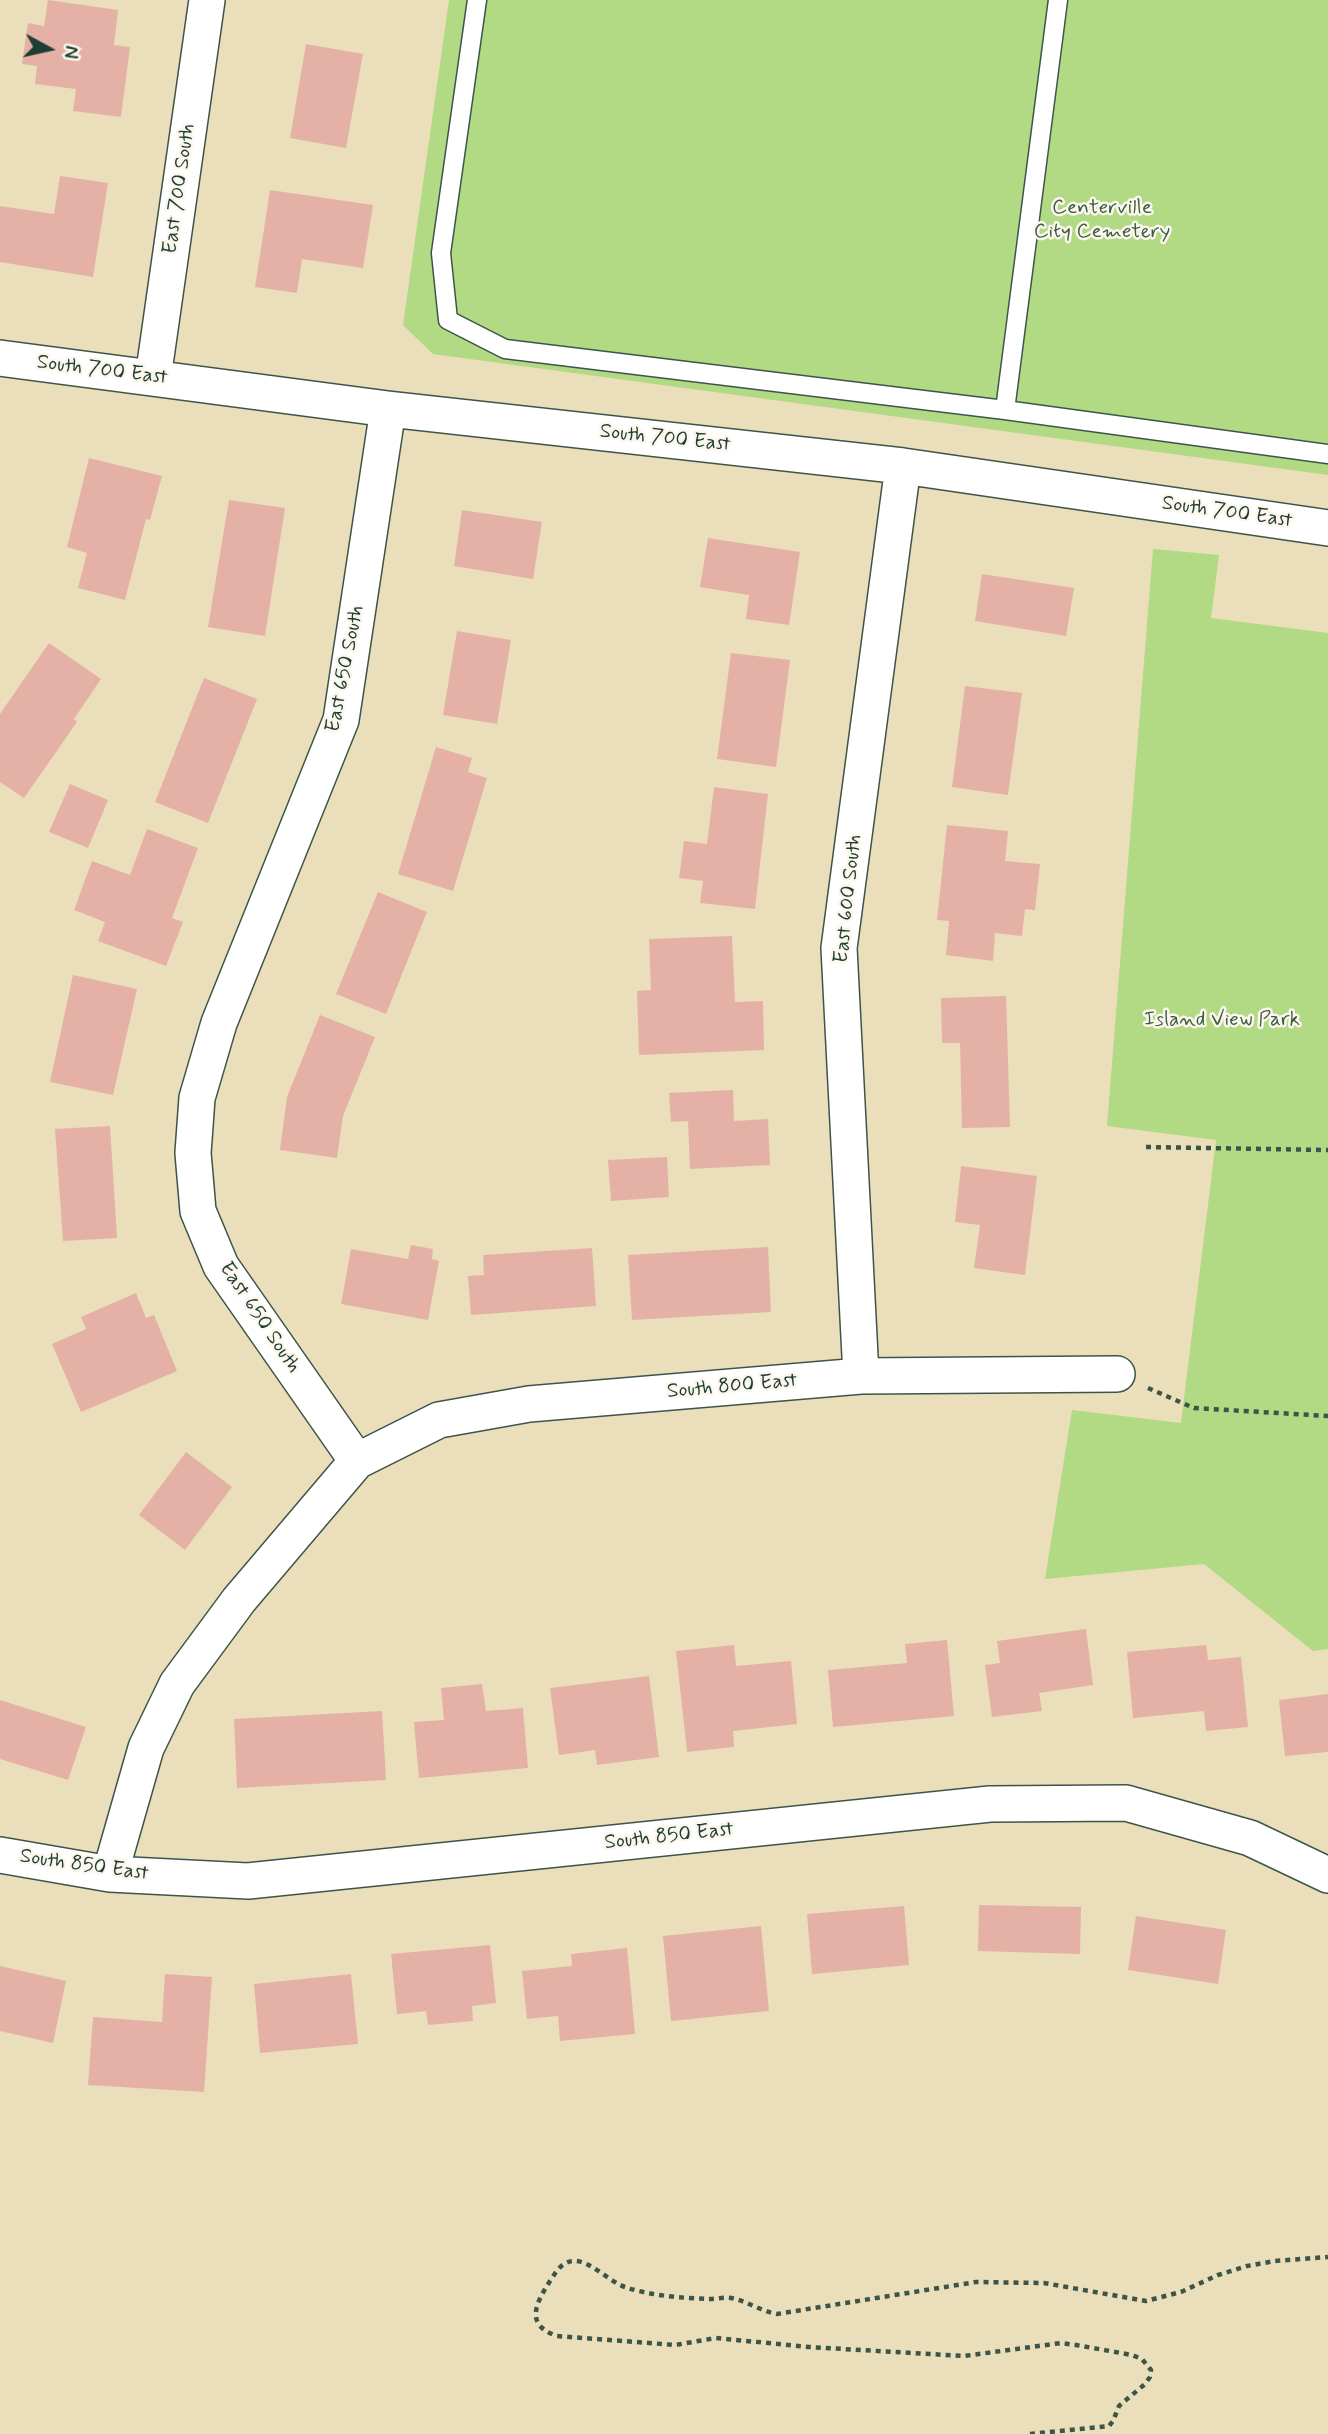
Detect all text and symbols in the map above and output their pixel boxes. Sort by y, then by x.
north arrow [14,14,84,84]
text: N [57,44,84,60]
street label: East 700 South [158,122,202,256]
park label: Centerville City Cemetery [1034,196,1170,246]
street label: South 700 East [35,350,169,392]
street label: South 700 East [598,420,732,458]
street label: South 700 East [1160,491,1294,535]
street label: East 650 South [321,603,371,735]
street label: East 600 South [830,833,868,965]
park label: Island View Park [1144,1008,1300,1034]
street label: East 650 South [213,1258,305,1378]
street label: South 800 East [666,1369,798,1405]
street label: South 850 East [603,1818,735,1856]
street label: South 850 East [18,1845,150,1887]

